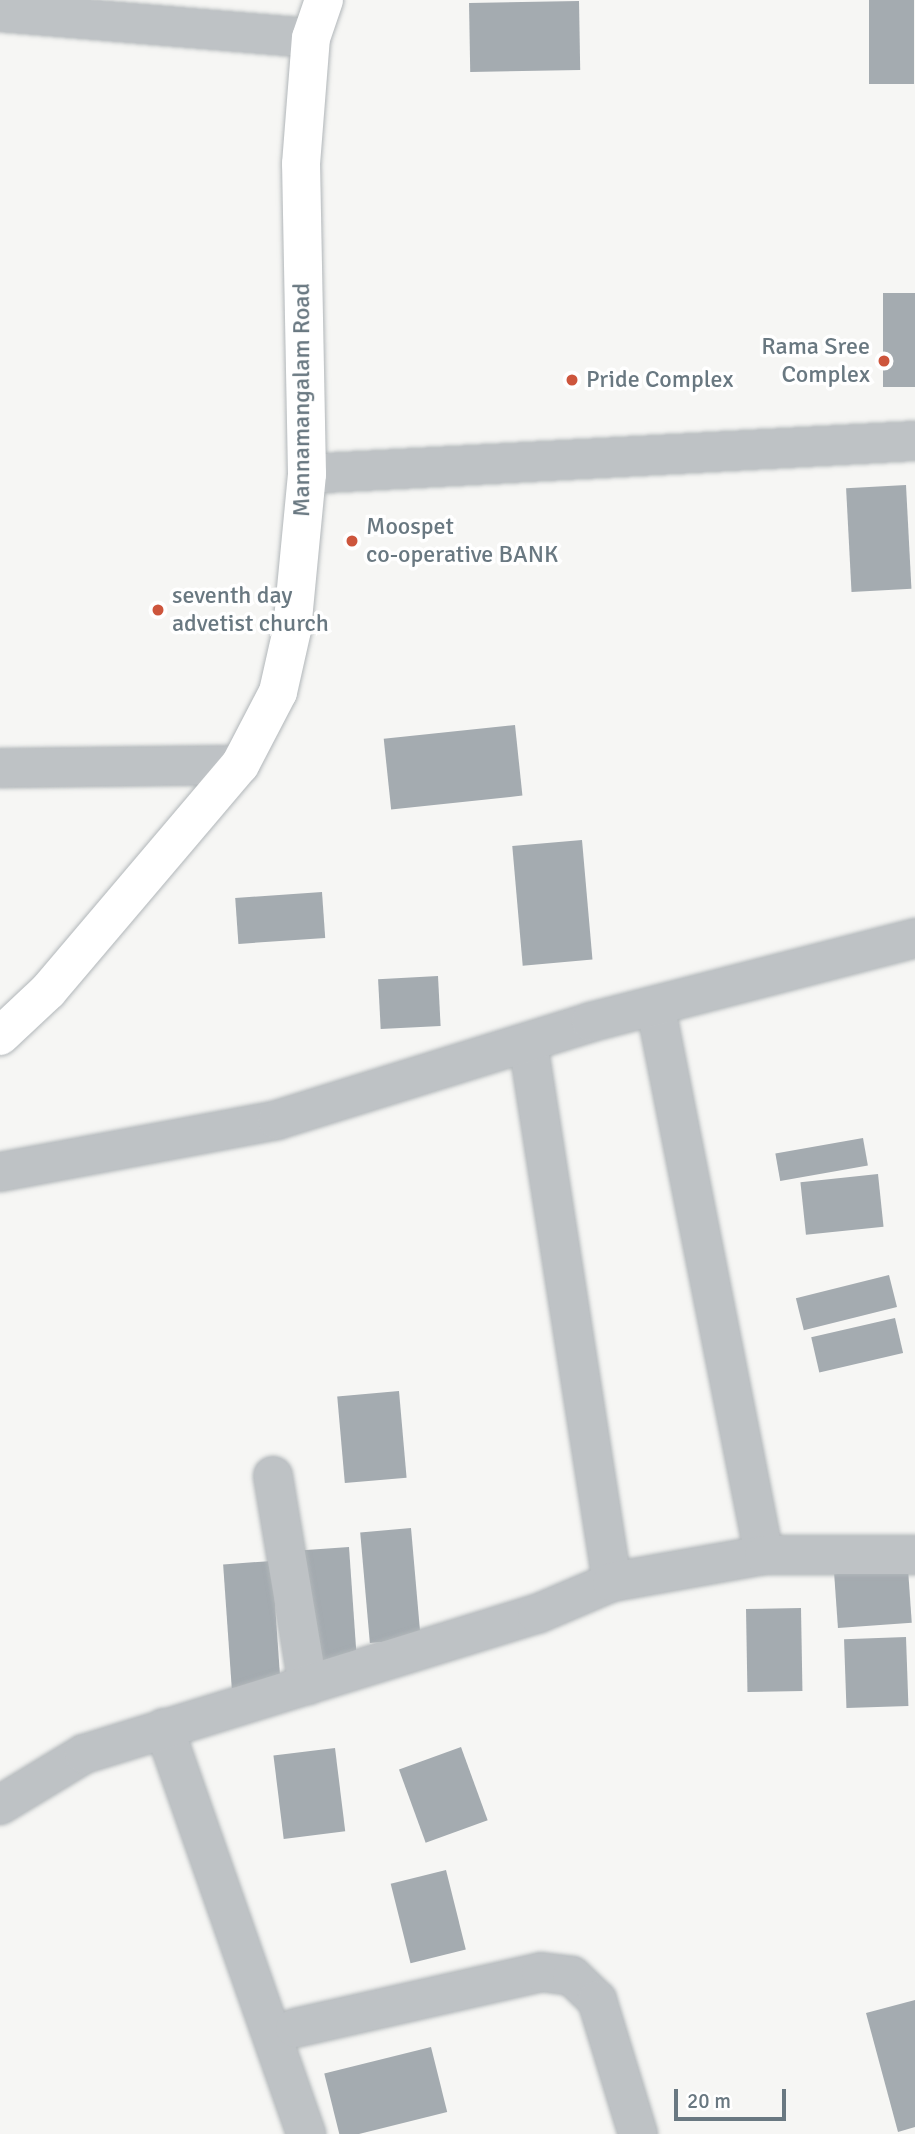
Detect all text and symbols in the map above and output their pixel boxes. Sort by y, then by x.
street label: Mannamangalam Road [288,283,316,517]
place label: Rama Sree Complex [761,333,870,389]
marker: Rama Sree Complex [876,353,892,369]
place label: Pride Complex [586,366,734,394]
marker: Pride Complex [564,372,580,388]
place label: Moospet co-operative BANK [366,513,558,569]
marker: Moospet co-operative BANK [344,533,360,549]
place label: seventh day advetist church [172,582,329,638]
marker: seventh day advetist church [150,602,166,618]
scale bar [677,2074,789,2118]
text: 20 m [687,2088,731,2114]

